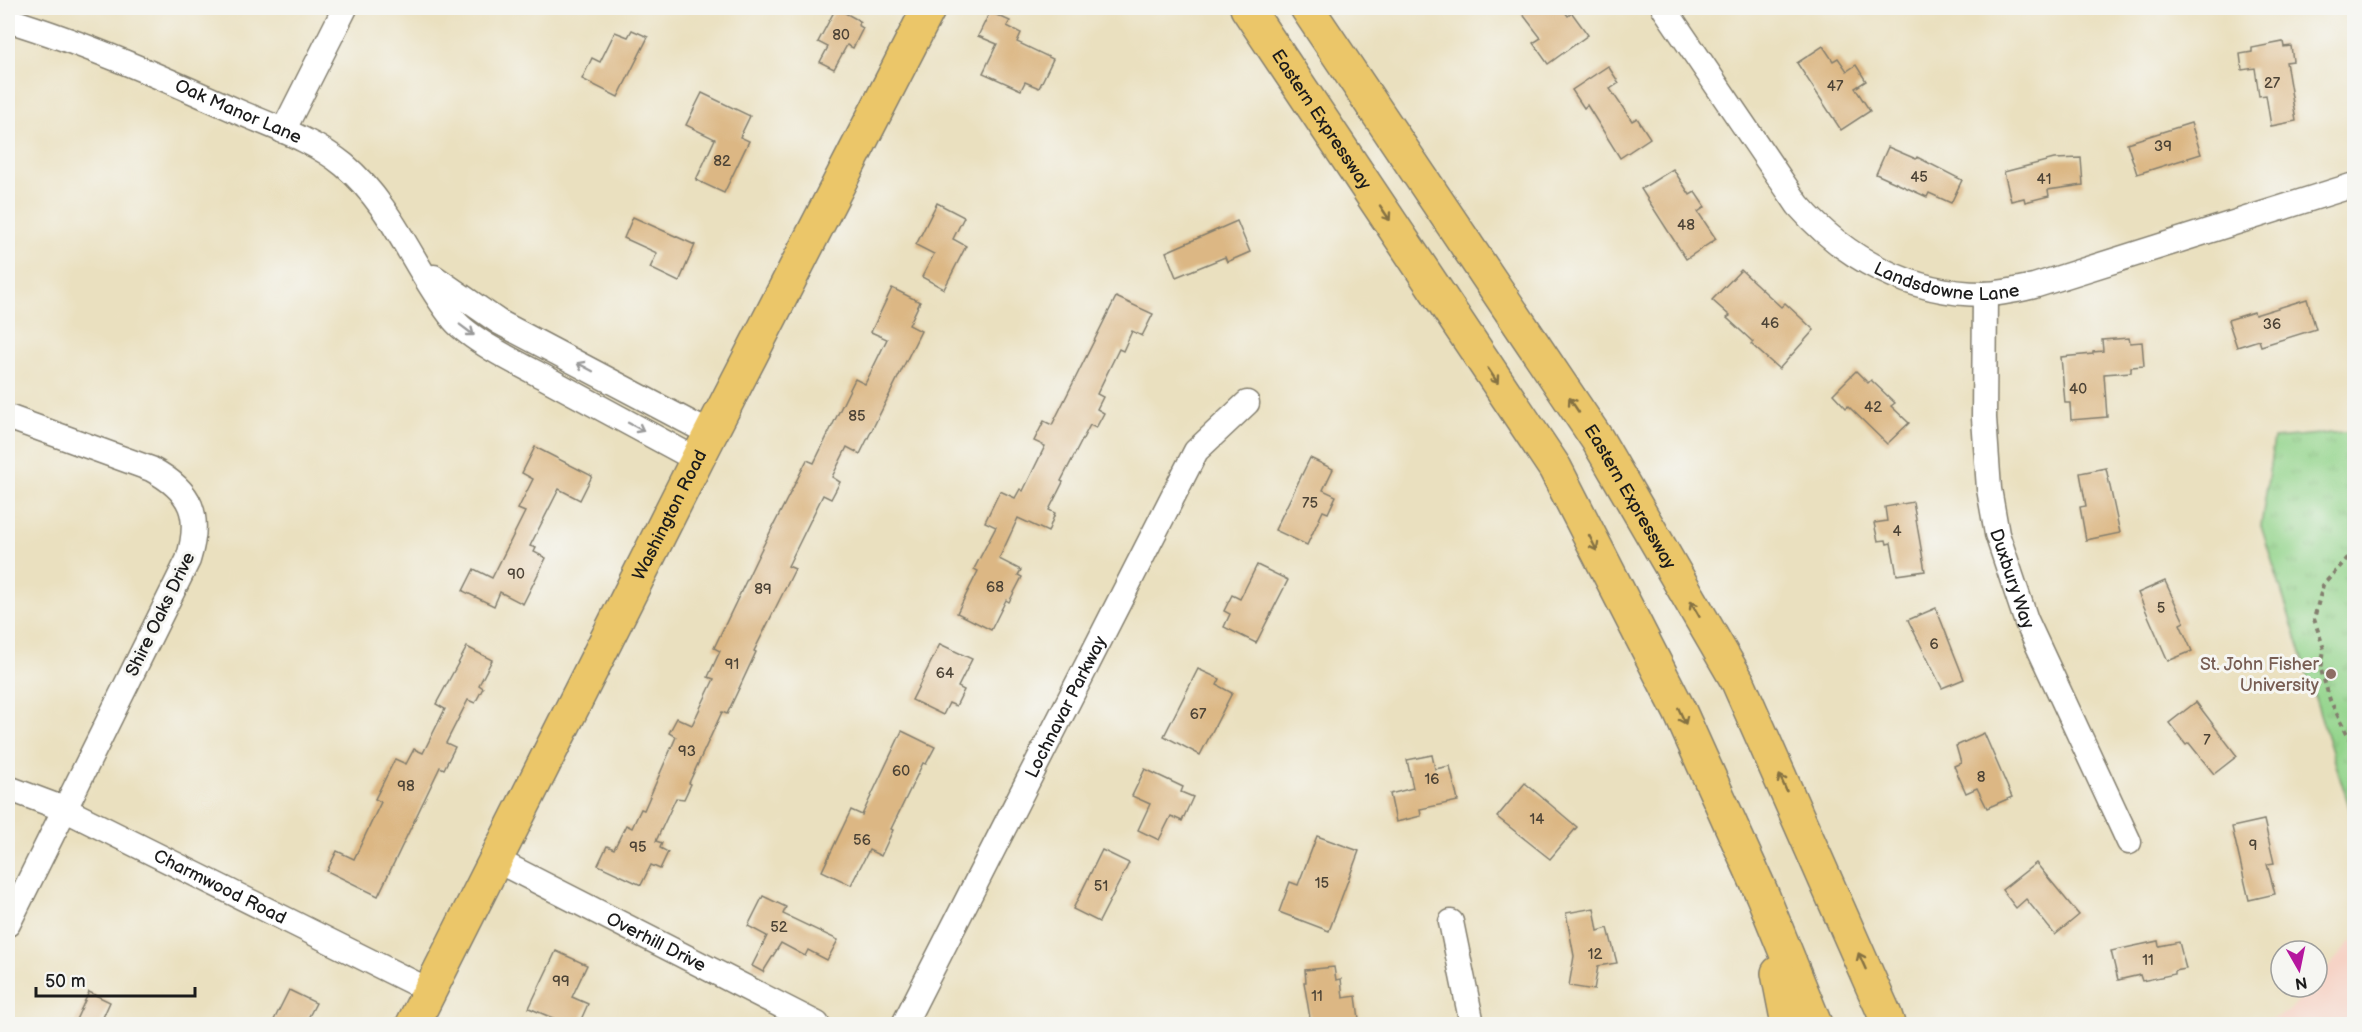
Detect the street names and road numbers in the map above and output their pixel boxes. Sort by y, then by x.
street label: Eastern Expressway [1267,46,1376,194]
street label: Oak Manor Lane [172,75,305,148]
street label: Landsdowne Lane [1870,258,2021,305]
street label: Eastern Expressway [1579,421,1681,574]
street label: Washington Road [628,446,711,584]
street label: Duxbury Way [1985,526,2039,633]
street label: Shire Oaks Drive [121,549,200,680]
street label: Lochnavar Parkway [1021,632,1111,781]
street label: Charmwood Road [150,845,290,929]
street label: Overhill Drive [603,908,710,977]

